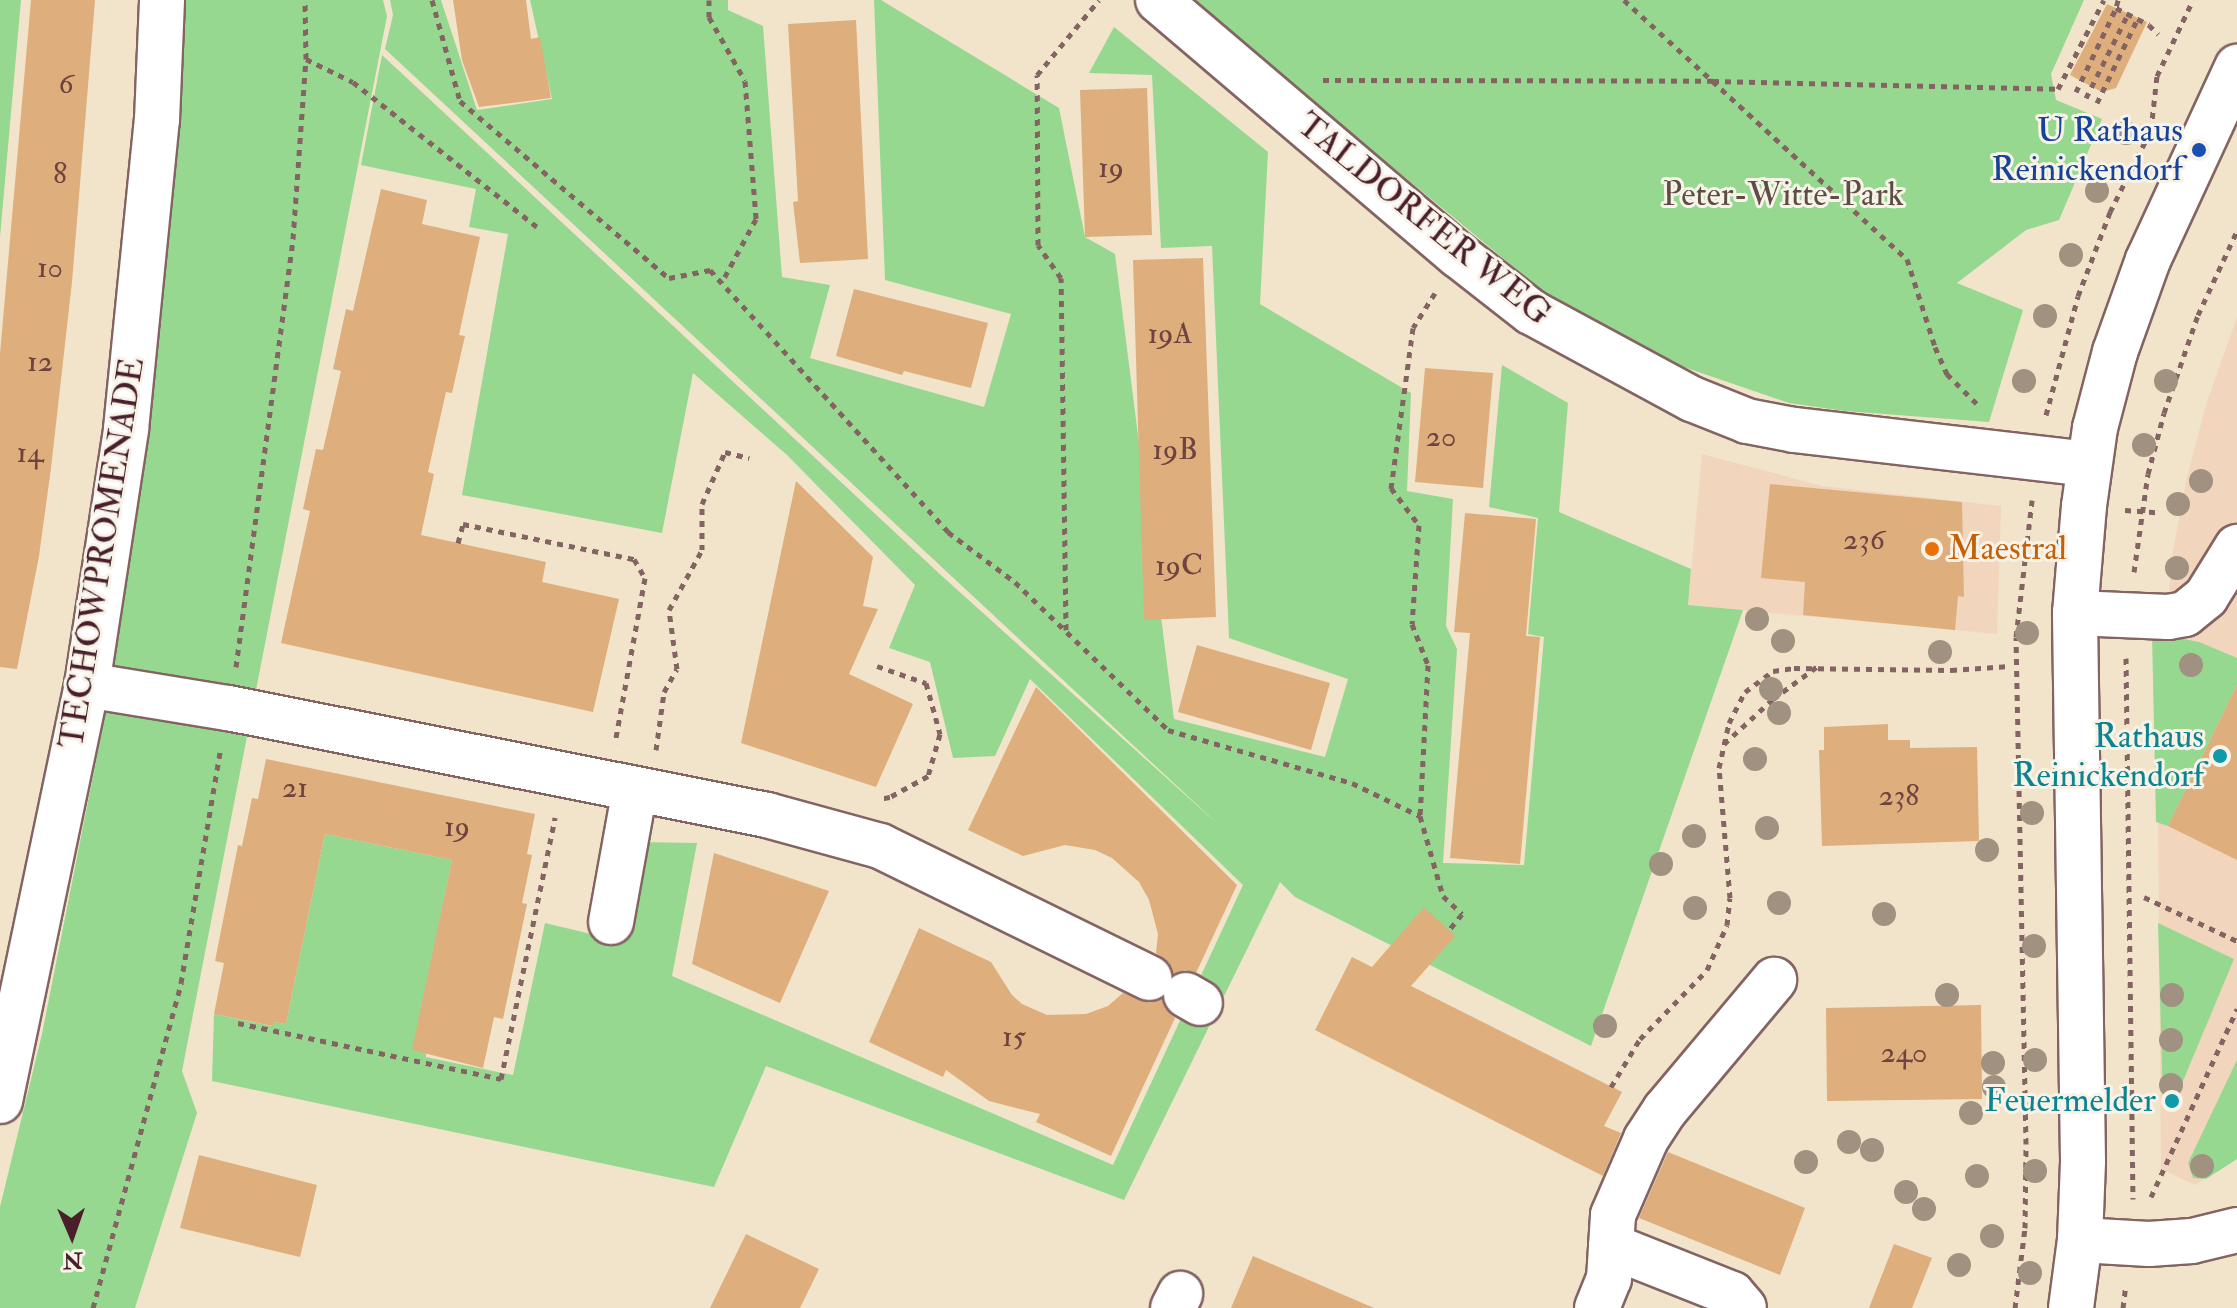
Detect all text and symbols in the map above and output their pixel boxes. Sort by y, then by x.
house number: 6 [58,66,74,102]
street label: TALDORFER WEG [1289,104,1559,334]
place label: U Rathaus Reinickendorf [1991,110,2183,190]
marker: U Rathaus Reinickendorf [2190,141,2208,159]
house number: 19 [1098,150,1124,186]
house number: 8 [53,156,67,192]
park label: Peter-Witte-Park [1662,175,1904,215]
house number: 10 [37,250,63,286]
house number: 19A [1147,316,1193,352]
house number: 12 [27,344,53,380]
street label: TECHOWPROMENADE [51,355,153,751]
house number: 20 [1426,419,1456,455]
house number: 19B [1152,432,1198,468]
house number: 14 [17,435,43,471]
house number: 236 [1843,522,1885,558]
place label: Maestral [1948,529,2067,569]
marker: Maestral [1923,540,1941,558]
house number: 19C [1155,548,1203,584]
place label: Rathaus Reinickendorf [2012,716,2204,796]
marker: Rathaus Reinickendorf [2211,747,2229,765]
house number: 21 [282,770,308,806]
house number: 238 [1879,778,1919,814]
house number: 19 [444,809,470,845]
house number: 15 [1002,1019,1026,1055]
house number: 240 [1881,1035,1927,1071]
place label: Feuermelder [1984,1081,2156,1121]
marker: Feuermelder [2163,1092,2181,1110]
north arrow [32,1196,112,1276]
text: N [63,1246,83,1274]

